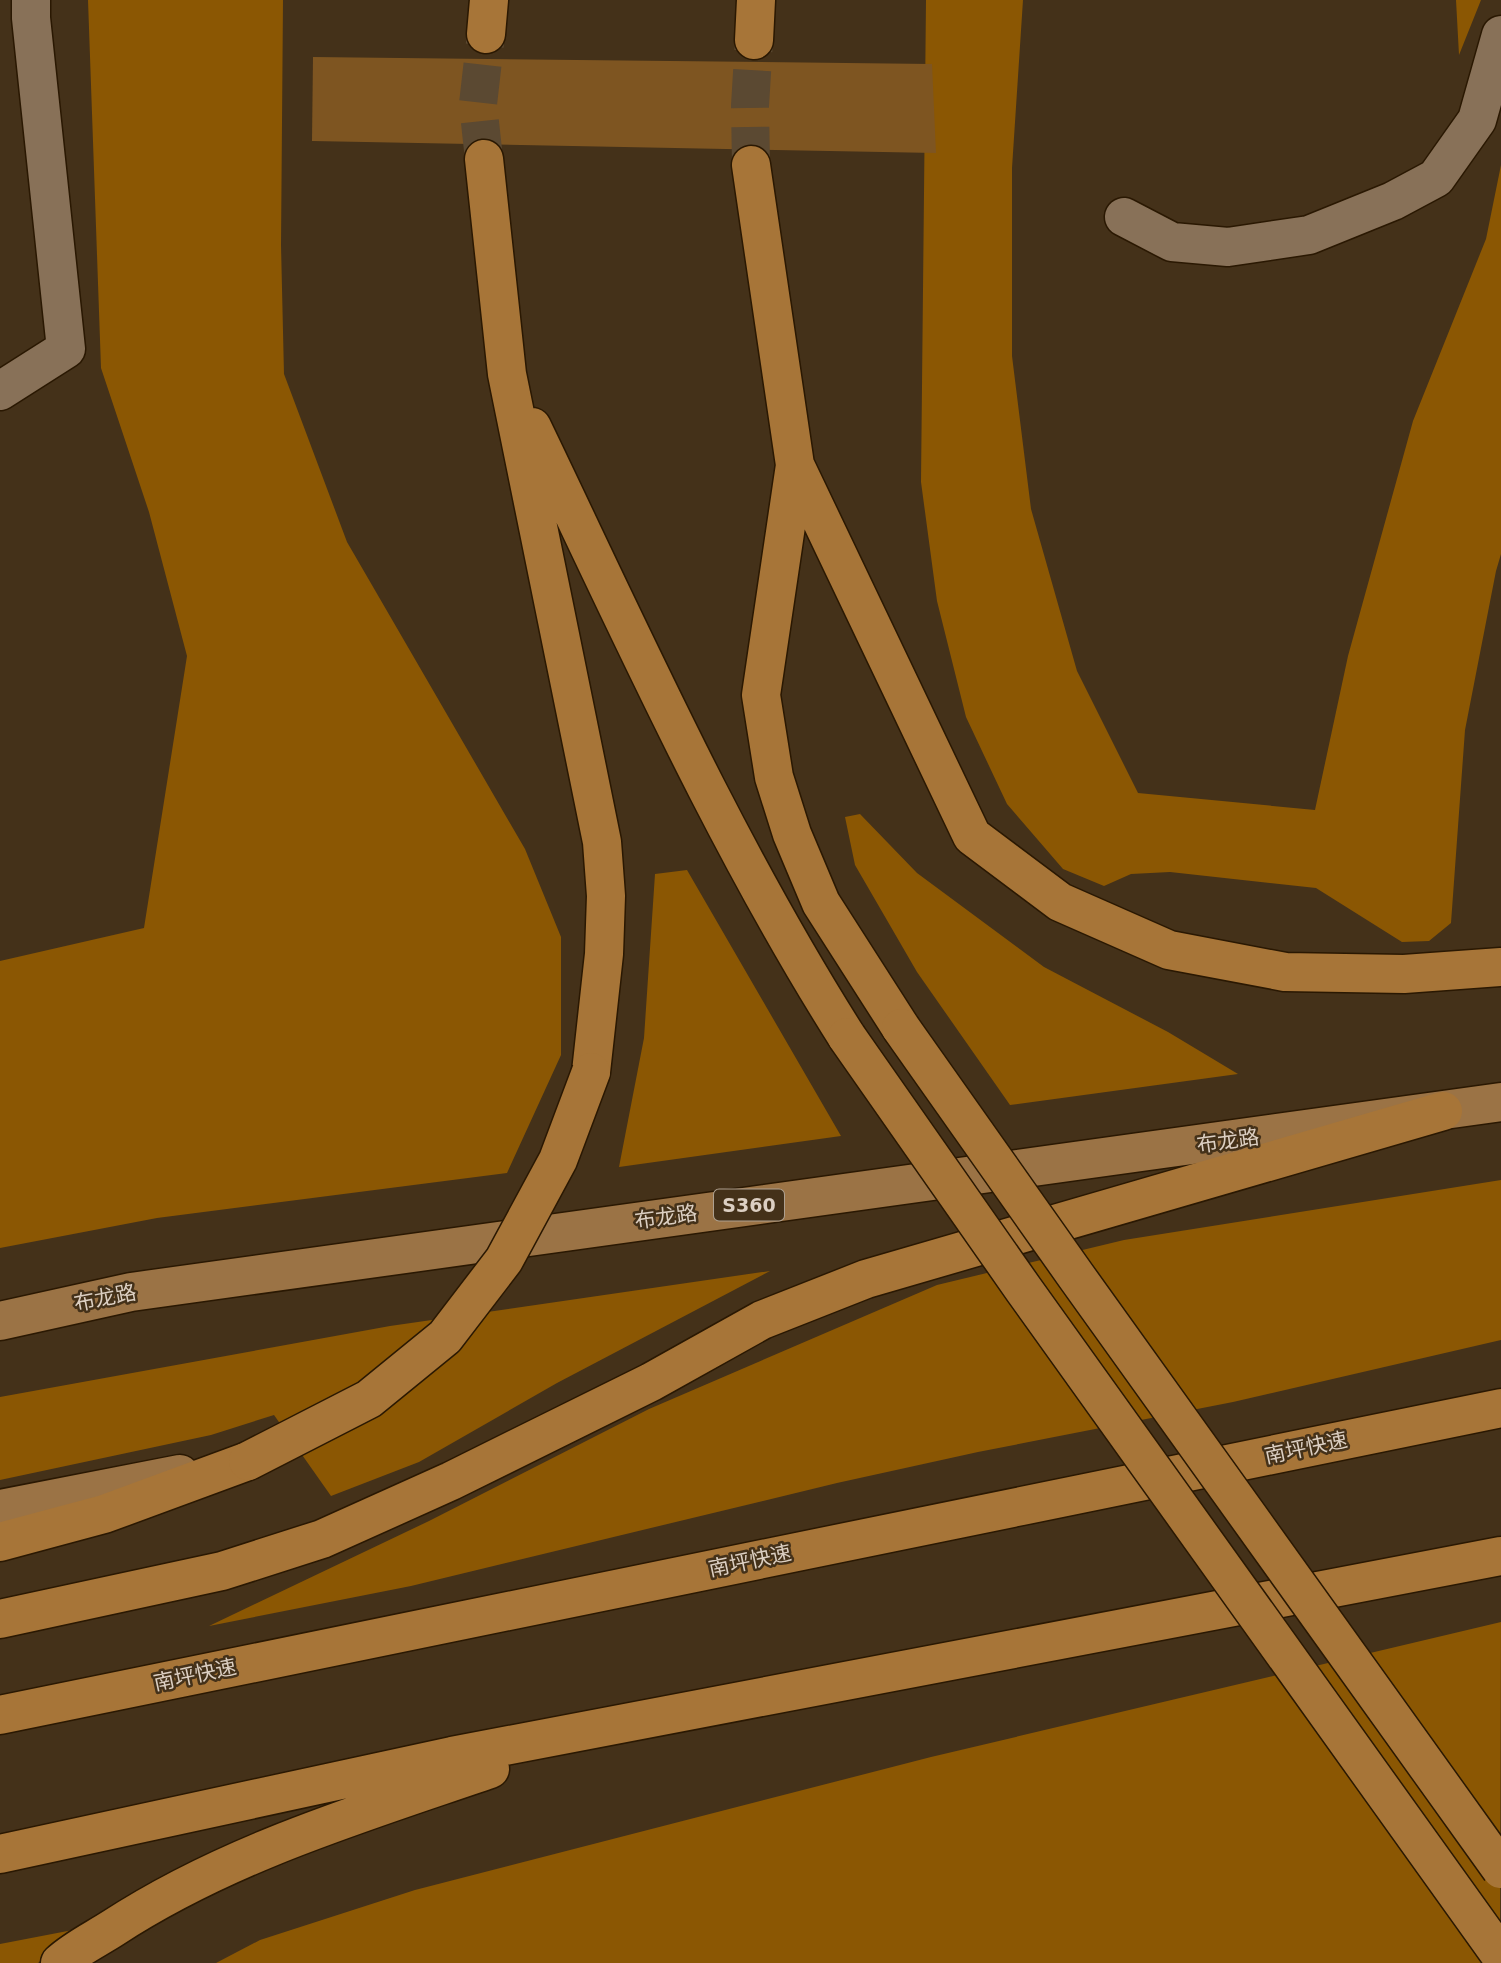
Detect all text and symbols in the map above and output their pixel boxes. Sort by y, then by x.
street label: 布龙路 [1195,1125,1261,1157]
road number: S360 [714,1190,784,1220]
street label: 布龙路 [633,1201,699,1233]
street label: 布龙路 [72,1280,138,1316]
street label: 南坪快速 [1262,1428,1350,1468]
street label: 南坪快速 [706,1541,794,1581]
street label: 南坪快速 [151,1655,239,1695]

